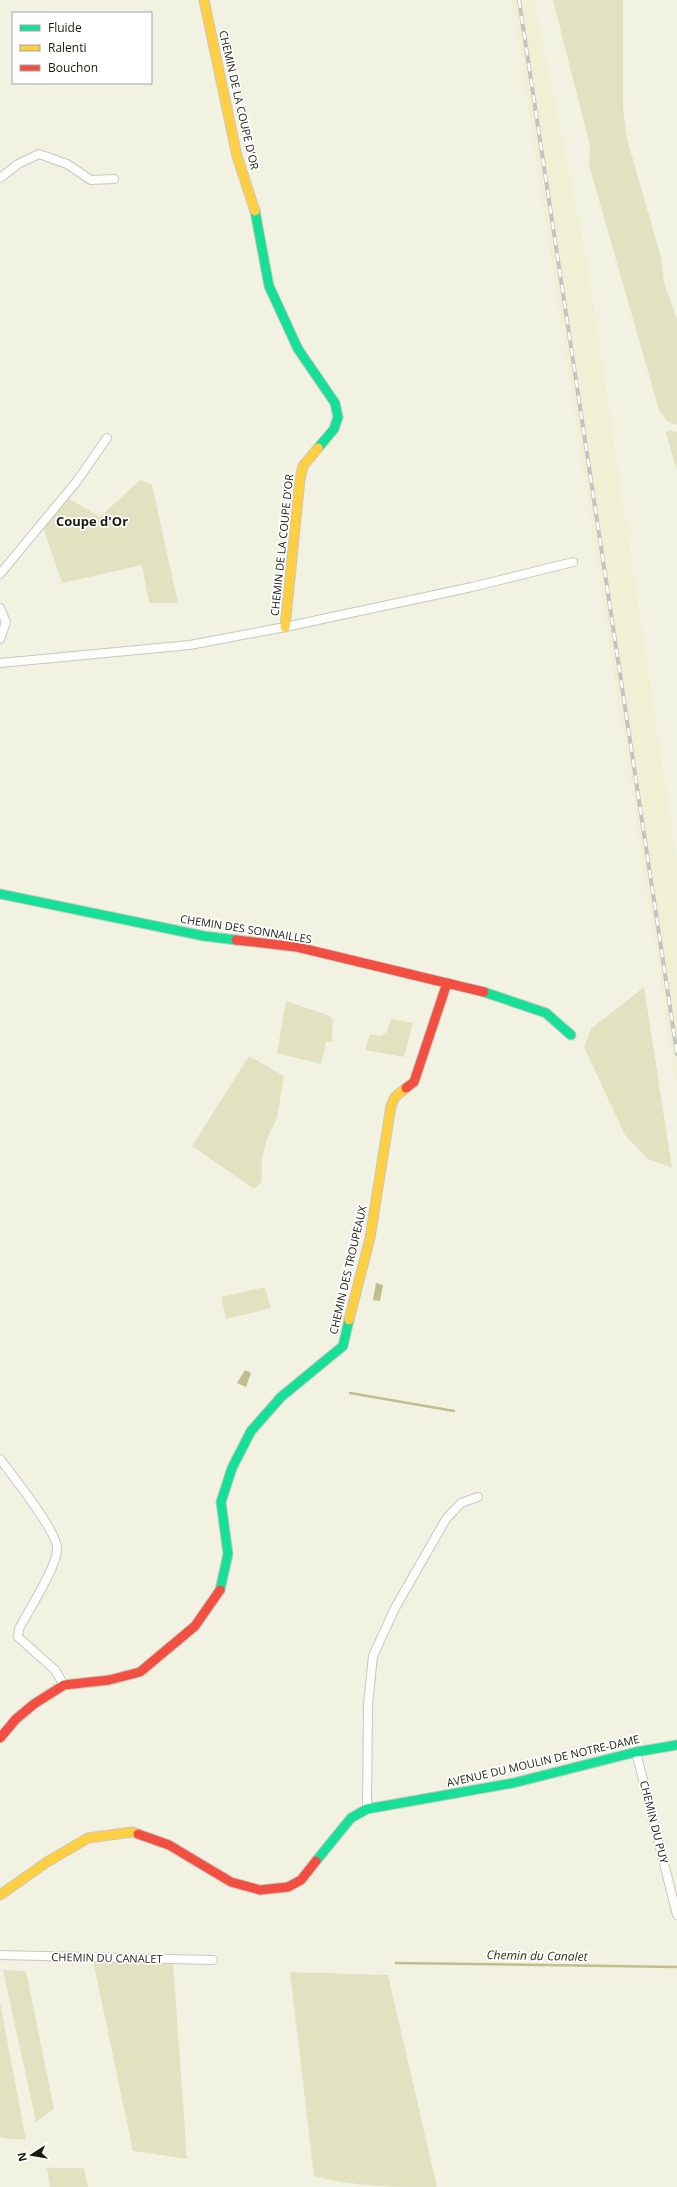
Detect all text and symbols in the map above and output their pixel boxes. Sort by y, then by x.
legend [12,12,152,84]
text: Fluide [48,19,82,36]
street label: CHEMIN DE LA COUPE D'OR [216,29,263,171]
text: Ralenti [48,39,87,56]
text: Bouchon [48,59,98,76]
street label: CHEMIN DE LA COUPE D'OR [267,473,296,617]
district label: Coupe d'Or [56,512,128,530]
street label: CHEMIN DES SONNAILLES [179,911,313,946]
street label: CHEMIN DES TROUPEAUX [325,1203,370,1336]
street label: AVENUE DU MOULIN DE NOTRE-DAME [445,1731,641,1790]
street label: CHEMIN DU PUY [637,1779,672,1866]
water label: Chemin du Canalet [486,1946,589,1965]
street label: CHEMIN DU CANALET [51,1949,163,1966]
north arrow [12,2135,52,2175]
text: N [13,2151,30,2163]

